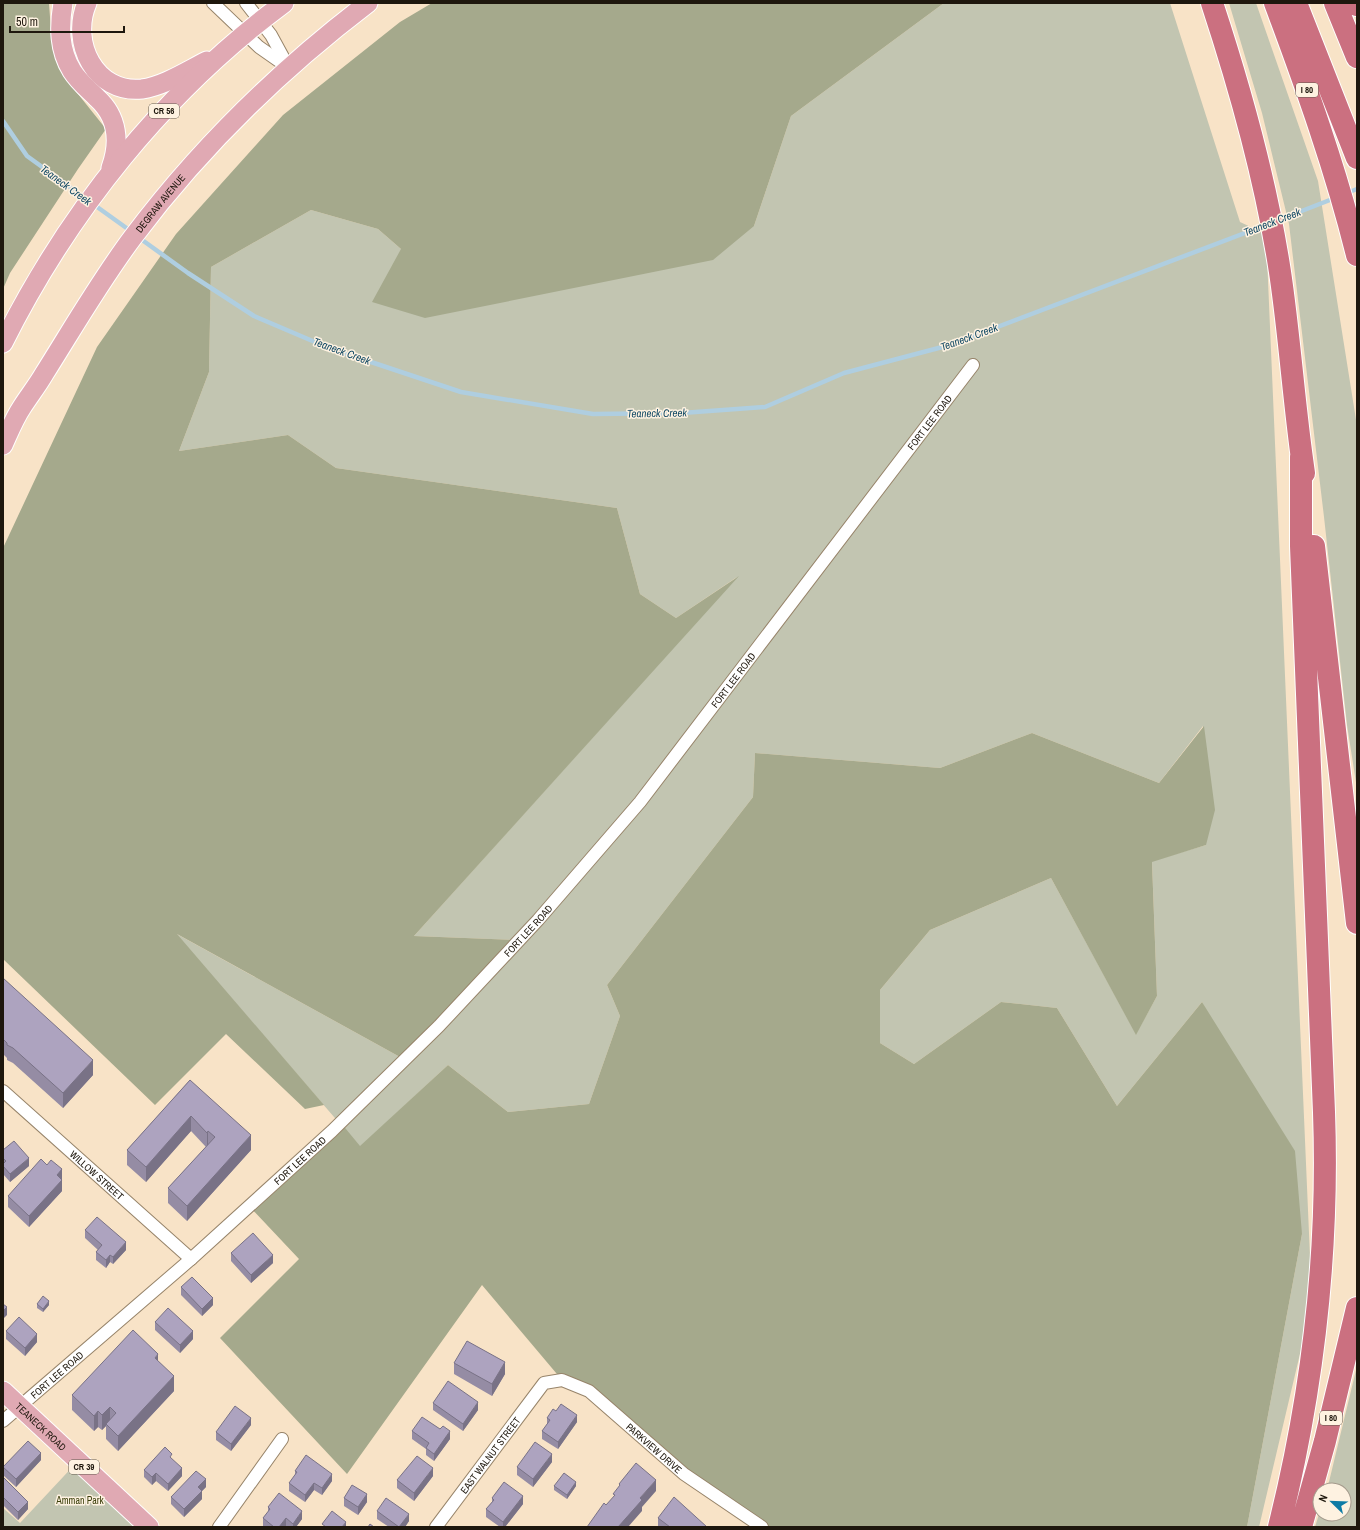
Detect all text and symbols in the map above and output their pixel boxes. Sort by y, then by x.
scale bar [10,8,124,34]
text: 50 m [16,14,38,30]
road number: I 80 [1296,83,1318,97]
road number: CR 56 [149,104,179,118]
water label: Teaneck Creek [38,162,95,209]
street label: DEGRAW AVENUE [132,171,188,235]
water label: Teaneck Creek [1242,205,1303,239]
water label: Teaneck Creek [938,320,1000,354]
water label: Teaneck Creek [311,334,373,368]
street label: FORT LEE ROAD [904,392,955,452]
water label: Teaneck Creek [627,405,688,421]
street label: FORT LEE ROAD [708,650,758,710]
street label: FORT LEE ROAD [501,902,555,959]
street label: FORT LEE ROAD [271,1133,329,1187]
street label: WILLOW STREET [67,1147,127,1202]
street label: FORT LEE ROAD [28,1348,86,1401]
street label: TEANECK ROAD [13,1400,69,1453]
road number: I 80 [1320,1411,1342,1425]
street label: EAST WALNUT STREET [457,1414,523,1496]
street label: PARKVIEW DRIVE [624,1420,685,1476]
road number: CR 39 [69,1460,99,1474]
north arrow [1312,1482,1352,1522]
text: N [1315,1492,1331,1504]
park label: Amman Park [55,1494,105,1507]

